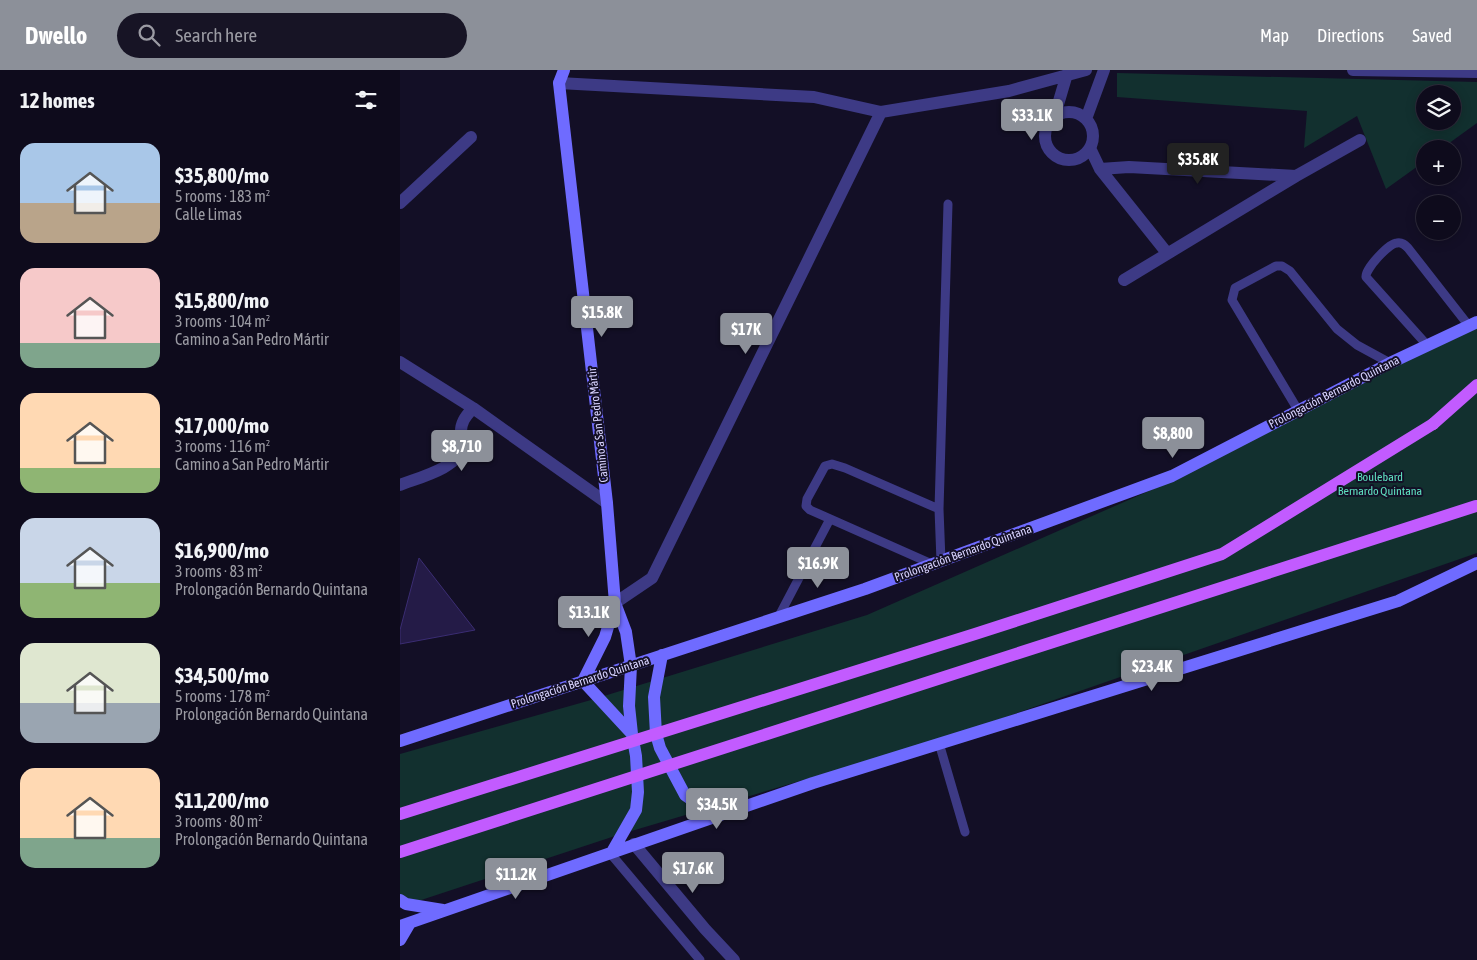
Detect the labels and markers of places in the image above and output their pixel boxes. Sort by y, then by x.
pin: $33.1K [991,98,1073,141]
pin: $35.8K [1157,142,1239,185]
pin: $15.8K [561,296,643,338]
pin: $17K [716,312,776,355]
pin: $8,800 [1132,416,1214,459]
pin: $8,710 [421,430,503,472]
pin: $16.9K [777,546,859,589]
pin: $13.1K [548,596,630,638]
pin: $23.4K [1111,650,1193,692]
pin: $34.5K [676,788,758,830]
pin: $17.6K [652,852,734,894]
pin: $11.2K [475,858,557,900]

